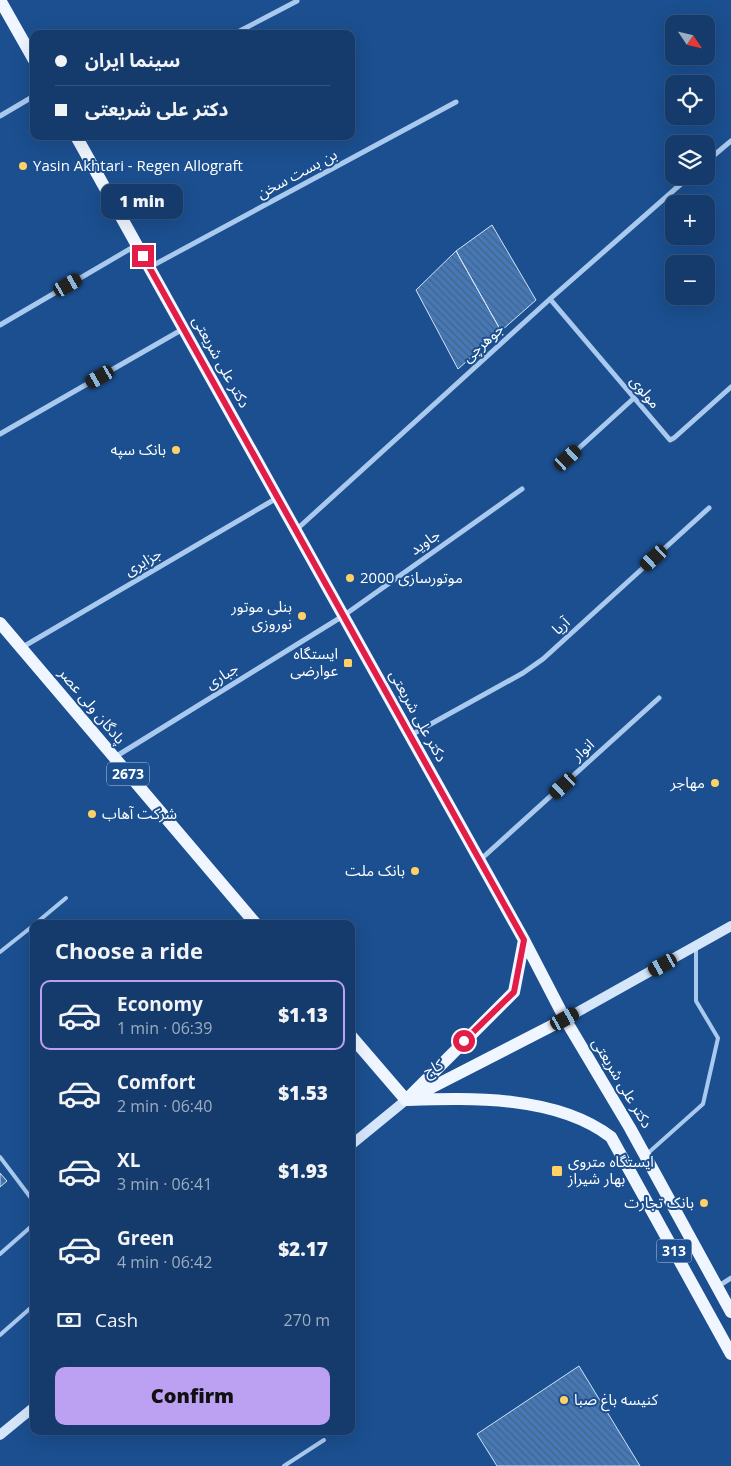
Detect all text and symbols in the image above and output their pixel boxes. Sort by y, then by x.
north arrow [665,15,715,65]
map controls [665,15,715,305]
text: سینما ایران [85,47,180,73]
button: locate [665,75,715,125]
text: دکتر علی شریعتی [85,96,228,122]
button: layers [665,135,715,185]
street label: بن بست سخن [253,144,340,203]
place label: Yasin Akhtari - Regen Allograft [33,155,243,175]
marker: Yasin Akhtari - Regen Allograft [17,160,29,172]
callout: 1 min [102,184,184,218]
text: 1 min [119,190,165,212]
button: + [665,195,715,245]
route end [132,245,154,267]
button: − [665,255,715,305]
car [51,271,84,299]
street label: دکتر علی شریعتی [188,312,255,411]
street label: جوهرچی [457,318,508,367]
car [83,363,116,391]
street label: مولوی [626,371,665,412]
place label: بانک سپه [110,439,166,460]
car [551,442,584,474]
marker: بانک سپه [170,444,182,456]
street label: جاوید [405,524,444,559]
street label: جزایری [120,542,165,580]
car [637,542,670,574]
place label: موتورسازی 2000 [360,567,463,587]
marker: موتورسازی 2000 [344,572,356,584]
place label: بنلی موتور نوروزی [230,596,292,633]
marker: بنلی موتور نوروزی [296,610,308,622]
street label: آریا [547,612,574,639]
place label: ایستگاه عوارضی [290,643,338,680]
street label: جباری [201,657,242,693]
marker: ایستگاه عوارضی [342,657,354,669]
street label: پادگان ولی عصر [53,662,131,749]
street label: دکتر علی شریعتی [385,666,452,765]
street label: انوار [566,734,598,765]
road number: 2673 [107,762,149,786]
car [546,770,579,802]
place label: مهاجر [669,772,705,792]
marker: مهاجر [709,777,721,789]
place label: شرکت آهاب [102,803,177,823]
marker: شرکت آهاب [86,808,98,820]
place label: بانک ملت [345,860,405,880]
marker: بانک ملت [409,865,421,877]
text: Choose a ride [55,935,203,965]
car [646,951,679,979]
text: Economy [117,991,203,1017]
icon: car [57,993,102,1038]
text: $1.13 [278,1002,328,1028]
car [548,1005,581,1033]
text: 1 min · 06:39 [117,1017,212,1039]
route start [453,1030,475,1052]
street label: دکتر علی شریعتی [588,1034,658,1131]
street label: کاج [419,1053,448,1083]
text: Comfort [117,1069,196,1095]
icon: car [57,1071,102,1116]
text: $1.53 [278,1080,328,1106]
text: 2 min · 06:40 [117,1095,212,1117]
text: XL [117,1147,140,1173]
icon: car [57,1149,102,1194]
place label: ایستگاه متروی بهار شیراز [567,1151,654,1188]
text: $1.93 [278,1158,328,1184]
marker: ایستگاه متروی بهار شیراز [550,1164,564,1178]
text: 3 min · 06:41 [117,1173,212,1195]
place label: بانک تجارت [624,1192,694,1212]
marker: بانک تجارت [698,1197,710,1209]
text: Green [117,1225,174,1251]
icon: car [57,1227,102,1272]
text: $2.17 [278,1236,328,1262]
road number: 313 [656,1240,692,1262]
text: 4 min · 06:42 [117,1251,212,1273]
icon: cash [55,1306,83,1334]
text: Cash [95,1307,138,1333]
text: 270 m [284,1309,330,1331]
button: Confirm [55,1367,330,1425]
place label: کنیسه باغ صبا [574,1389,659,1412]
marker: کنیسه باغ صبا [558,1394,570,1406]

